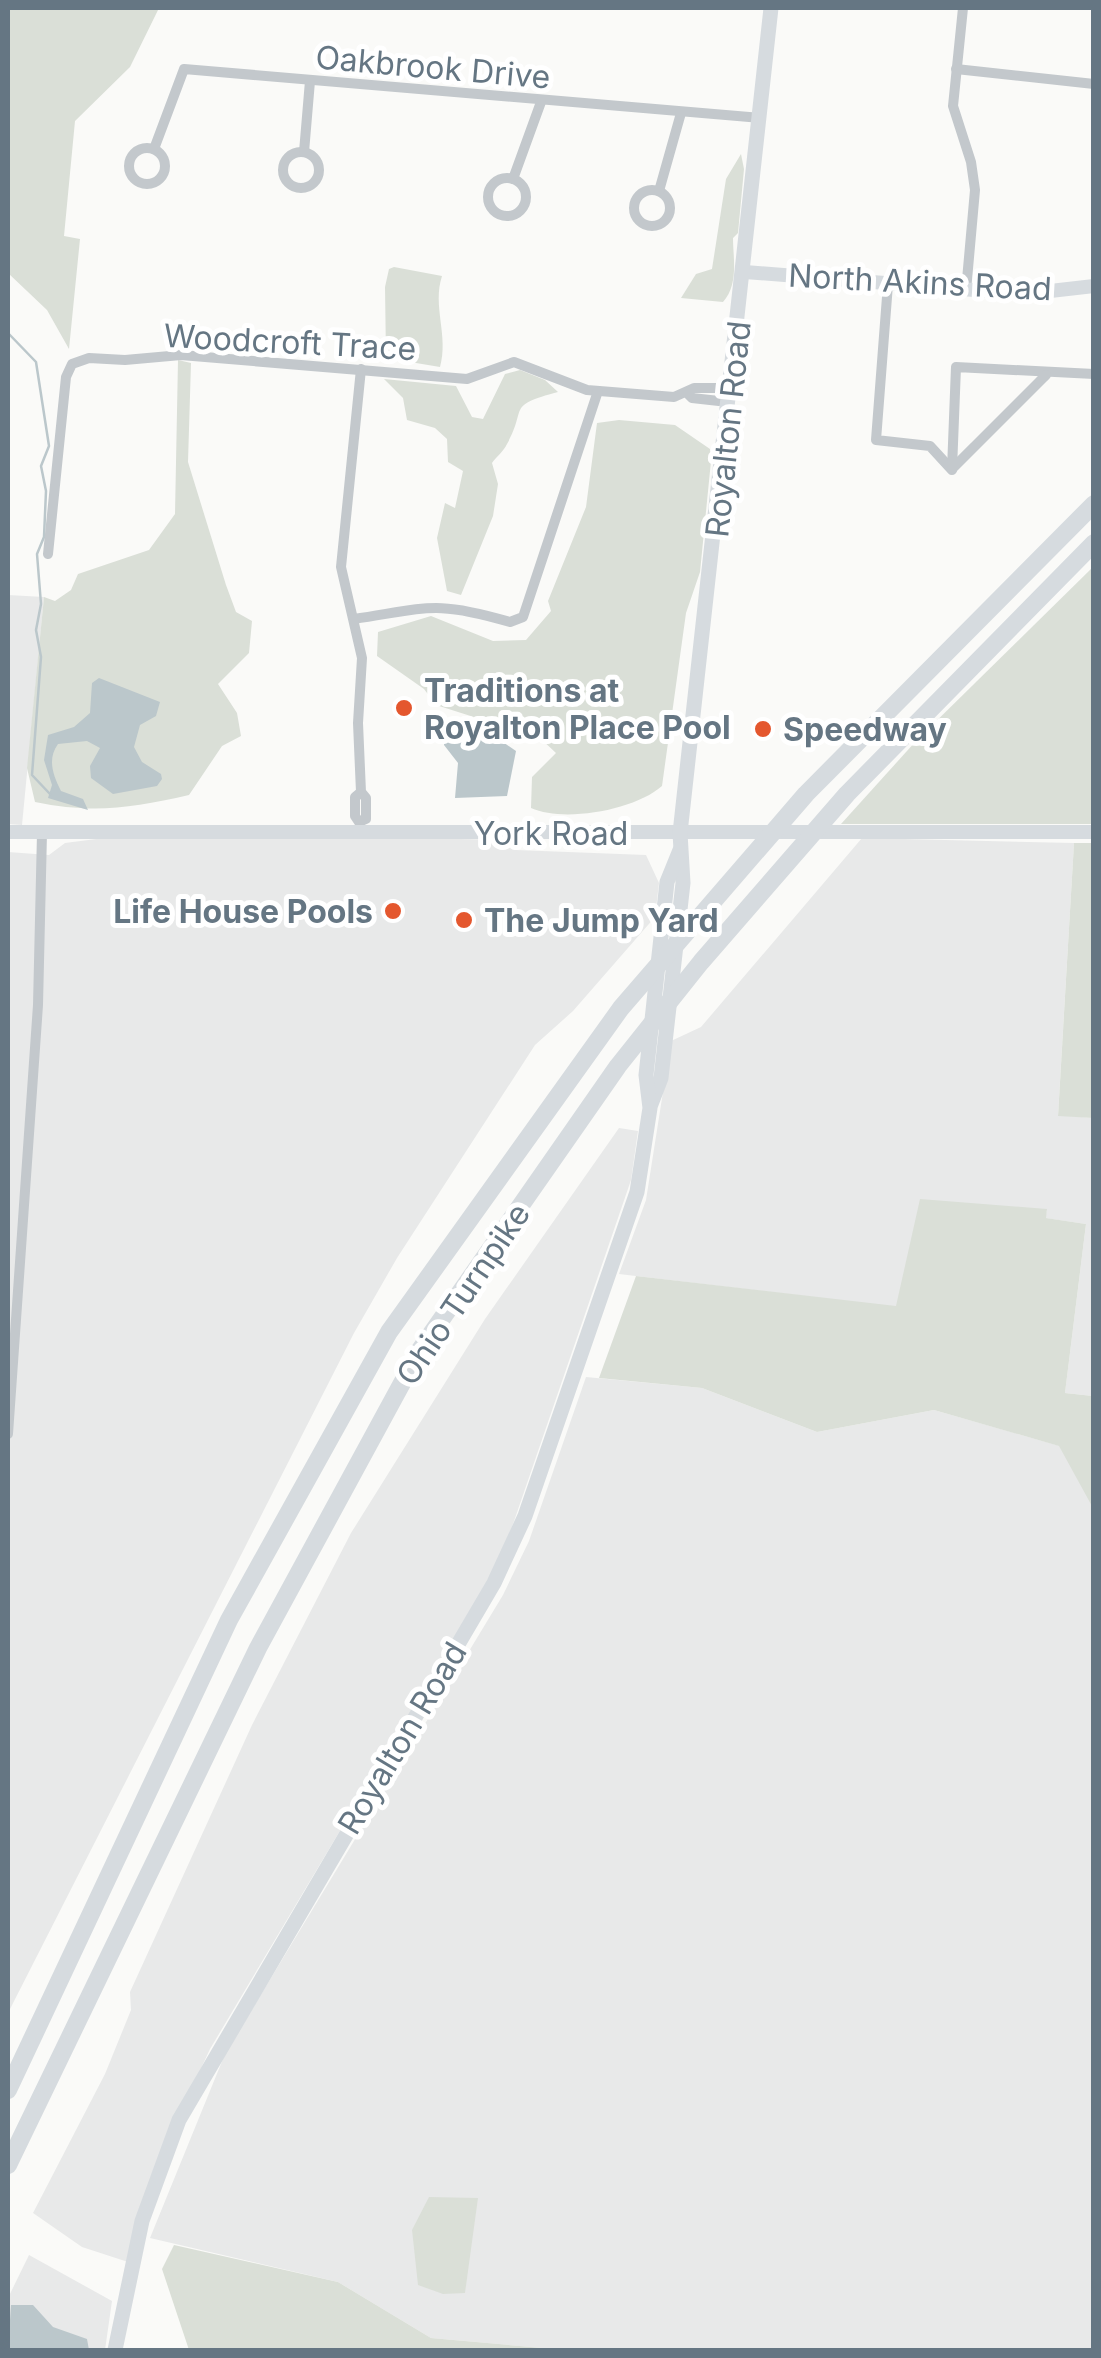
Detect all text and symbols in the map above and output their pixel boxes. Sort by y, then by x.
street label: Oakbrook Drive [314,37,552,97]
street label: North Akins Road [787,256,1053,308]
street label: Woodcroft Trace [163,316,417,368]
street label: Royalton Road [697,319,759,539]
place label: Traditions at Royalton Place Pool [424,671,731,747]
marker: Traditions at Royalton Place Pool [393,697,415,719]
place label: Speedway [783,710,947,749]
marker: Speedway [752,718,774,740]
street label: York Road [474,814,628,853]
place label: Life House Pools [113,892,373,931]
marker: Life House Pools [382,900,404,922]
place label: The Jump Yard [484,901,719,940]
marker: The Jump Yard [453,909,475,931]
street label: Ohio Turnpike [388,1196,538,1392]
street label: Royalton Road [329,1635,475,1841]

